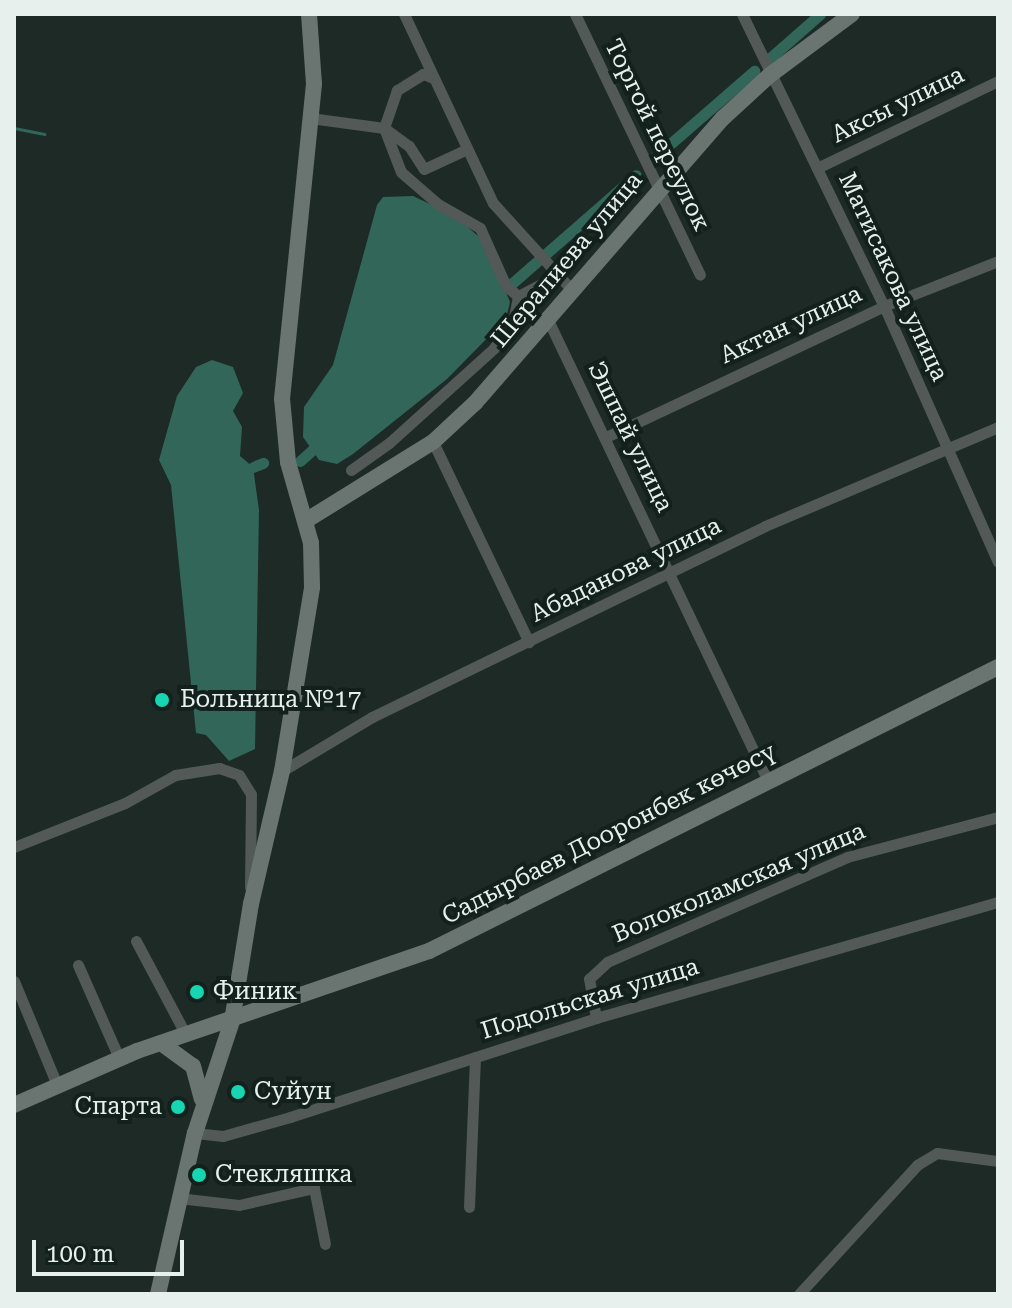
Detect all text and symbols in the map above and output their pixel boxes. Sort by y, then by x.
street label: Торгой переулок [598,34,716,236]
street label: Аксы улица [827,61,969,149]
street label: Шералиева улица [485,167,649,353]
street label: Матисакова улица [832,168,954,386]
street label: Актан улица [716,280,866,370]
street label: Эшпай улица [581,357,679,517]
street label: Абаданова улица [526,511,726,629]
place label: Больница №17 [180,686,361,714]
marker: Больница №17 [151,689,173,711]
street label: Садырбаев Дооронбек көчөсү [437,737,781,931]
street label: Волоколамская улица [608,817,870,949]
street label: Подольская улица [478,952,702,1046]
place label: Финик [213,978,297,1006]
marker: Финик [188,983,206,1001]
place label: Суйун [254,1078,331,1106]
marker: Суйун [229,1083,247,1101]
place label: Спарта [75,1093,162,1121]
marker: Спарта [169,1098,187,1116]
place label: Стекляшка [215,1161,352,1189]
marker: Стекляшка [190,1166,208,1184]
scale bar [36,1224,188,1274]
text: 100 m [46,1240,114,1268]

